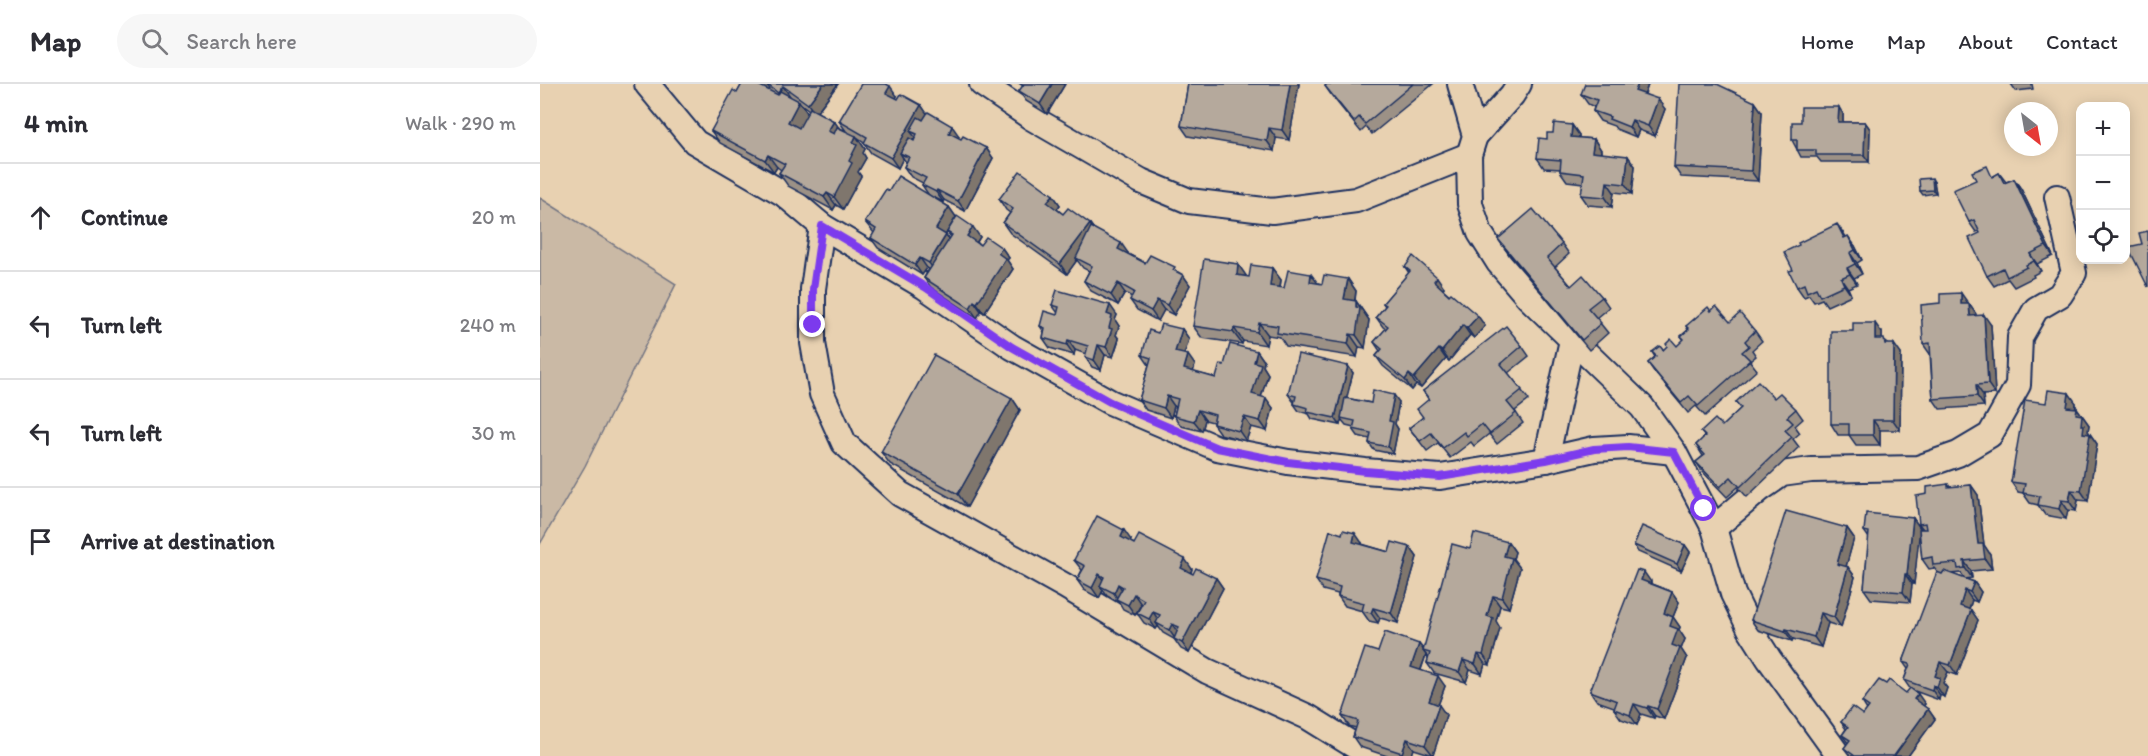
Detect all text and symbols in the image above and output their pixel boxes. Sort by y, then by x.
search box [117,14,537,68]
text: Map [30,24,81,58]
icon: search [138,25,171,58]
text: Search here [186,28,297,55]
text: Home [1801,29,1854,54]
text: Map [1887,29,1926,54]
text: About [1959,29,2013,54]
text: Contact [2046,29,2118,54]
north arrow [2004,102,2058,156]
map controls [2076,102,2130,264]
button: + [2076,102,2130,156]
text: 4 min [24,107,88,139]
text: Walk · 290 m [405,111,516,135]
button: − [2076,156,2130,210]
icon: ahead [24,201,57,234]
text: Continue [81,204,168,231]
text: 20 m [472,205,516,229]
button: locate [2076,210,2130,264]
icon: left [24,309,57,342]
route end [799,311,825,337]
text: Turn left [81,312,162,339]
text: 240 m [460,313,516,337]
icon: left [24,417,57,450]
text: Turn left [81,420,162,447]
text: 30 m [471,421,516,445]
route start [1690,495,1716,521]
icon: arrive [24,525,57,558]
text: Arrive at destination [81,528,275,555]

